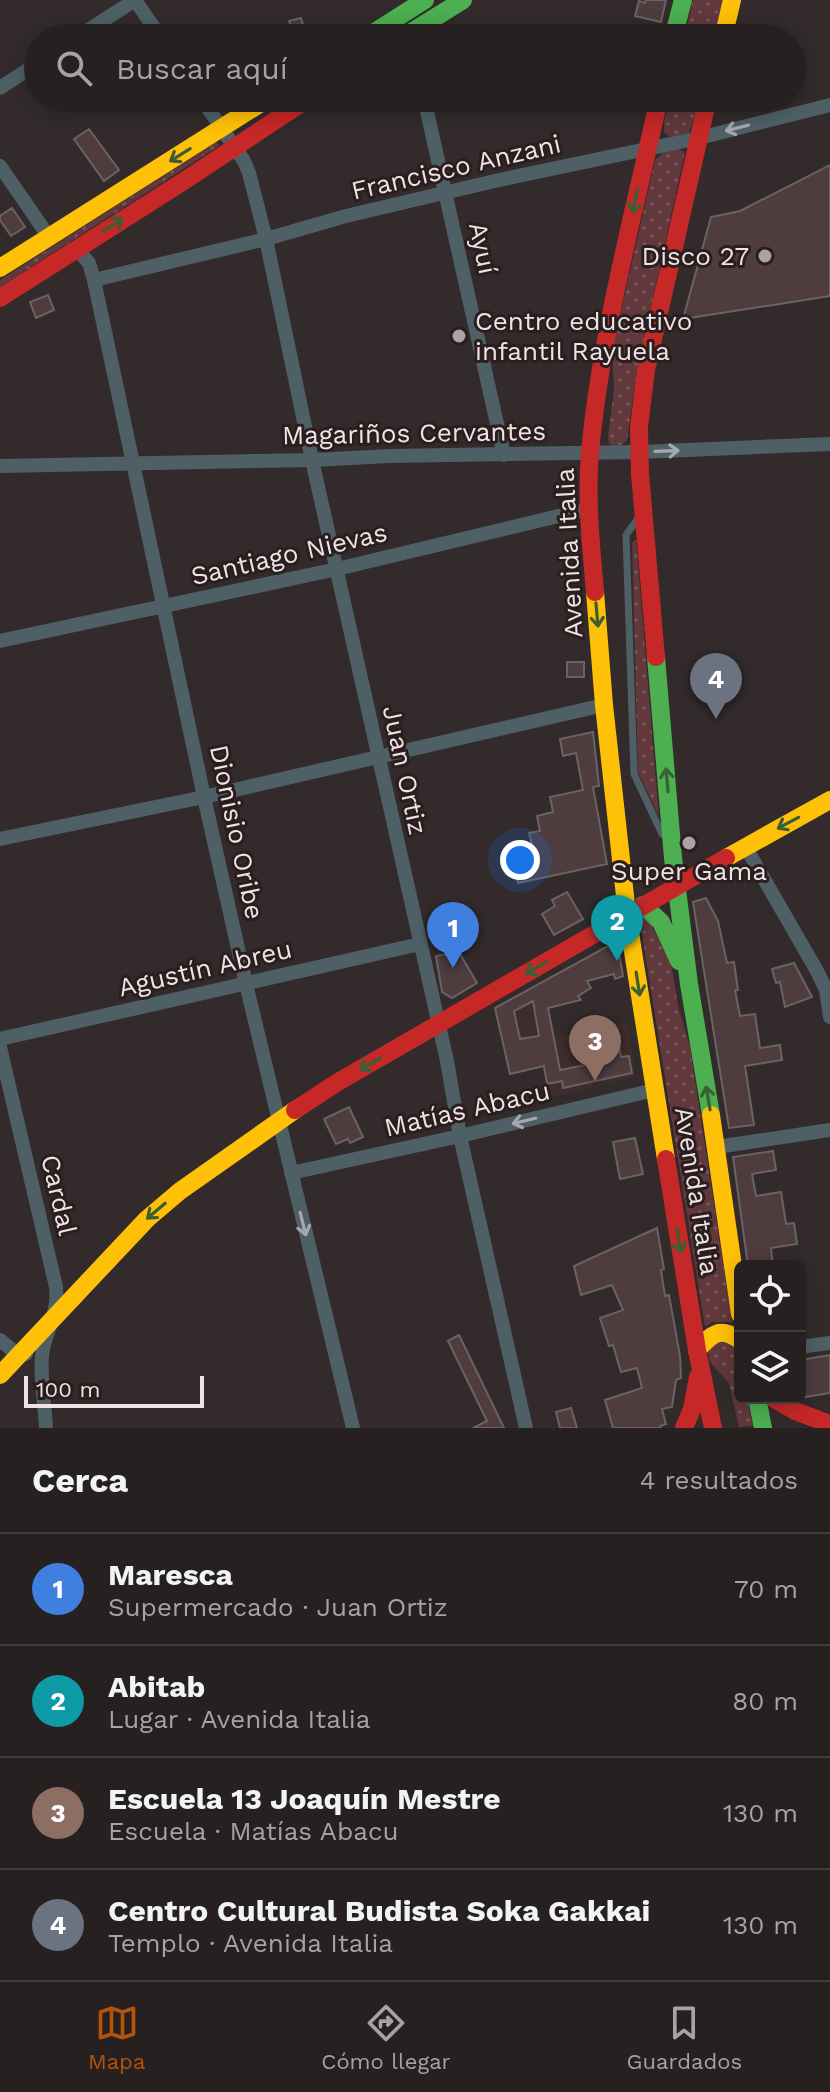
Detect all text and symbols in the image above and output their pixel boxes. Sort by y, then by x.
search box [24,24,806,112]
icon: search [52,46,96,90]
text: Buscar aquí [116,51,288,86]
one-way arrow [725,121,751,136]
street label: Francisco Anzani [348,128,564,206]
one-way arrow [169,146,191,163]
one-way arrow [627,188,642,214]
one-way arrow [101,217,124,233]
street label: Ayuí [463,219,503,277]
place label: Disco 27 [642,241,749,271]
marker: Disco 27 [756,247,774,265]
place label: Centro educativo infantil Rayuela [475,306,692,366]
marker: Centro educativo infantil Rayuela [450,327,468,345]
street label: Magariños Cervantes [282,416,546,450]
one-way arrow [654,444,680,459]
street label: Avenida Italia [550,467,588,639]
street label: Santiago Nievas [188,517,390,591]
one-way arrow [589,601,604,628]
pin: 4 [690,653,742,719]
street label: Juan Ortiz [377,703,433,837]
street label: Dionisio Oribe [204,742,270,922]
one-way arrow [659,767,674,793]
one-way arrow [776,816,800,831]
marker: Super Gama [680,834,698,852]
your location [500,840,540,880]
place label: Super Gama [611,856,767,886]
pin: 2 [591,895,643,961]
pin: 1 [427,902,479,968]
street label: Agustín Abreu [115,933,295,1003]
one-way arrow [524,961,548,976]
one-way arrow [631,971,646,996]
pin: 3 [569,1015,621,1081]
one-way arrow [359,1056,382,1072]
street label: Matías Abacu [381,1075,553,1143]
one-way arrow [700,1086,715,1112]
street label: Avenida Italia [669,1105,725,1278]
one-way arrow [511,1114,537,1129]
street label: Cardal [35,1152,83,1238]
one-way arrow [147,1202,167,1220]
one-way arrow [297,1211,312,1237]
one-way arrow [672,1228,687,1253]
map controls [734,1260,806,1404]
button: locate [734,1260,806,1332]
button: layers [734,1332,806,1404]
scale bar [24,1372,204,1408]
text: 100 m [36,1377,100,1402]
text: Cerca [32,1460,128,1500]
text: 4 resultados [640,1465,798,1495]
text: Maresca [108,1557,233,1592]
text: 1 [52,1574,64,1604]
text: 70 m [734,1574,798,1604]
text: Supermercado · Juan Ortiz [108,1592,448,1622]
text: Abitab [108,1669,205,1704]
text: 2 [50,1686,66,1716]
text: 80 m [732,1686,798,1716]
text: Lugar · Avenida Italia [108,1704,370,1734]
text: Escuela 13 Joaquín Mestre [108,1781,501,1816]
text: 3 [50,1798,66,1828]
text: 130 m [723,1798,798,1828]
text: Escuela · Matías Abacu [108,1816,399,1846]
text: Centro Cultural Budista Soka Gakkai [108,1893,650,1928]
text: 4 [50,1910,66,1940]
text: 130 m [723,1910,798,1940]
text: Templo · Avenida Italia [108,1928,393,1958]
tab: Mapa [88,2001,145,2074]
tab: Cómo llegar [321,2001,451,2074]
tab: Guardados [627,2001,742,2074]

